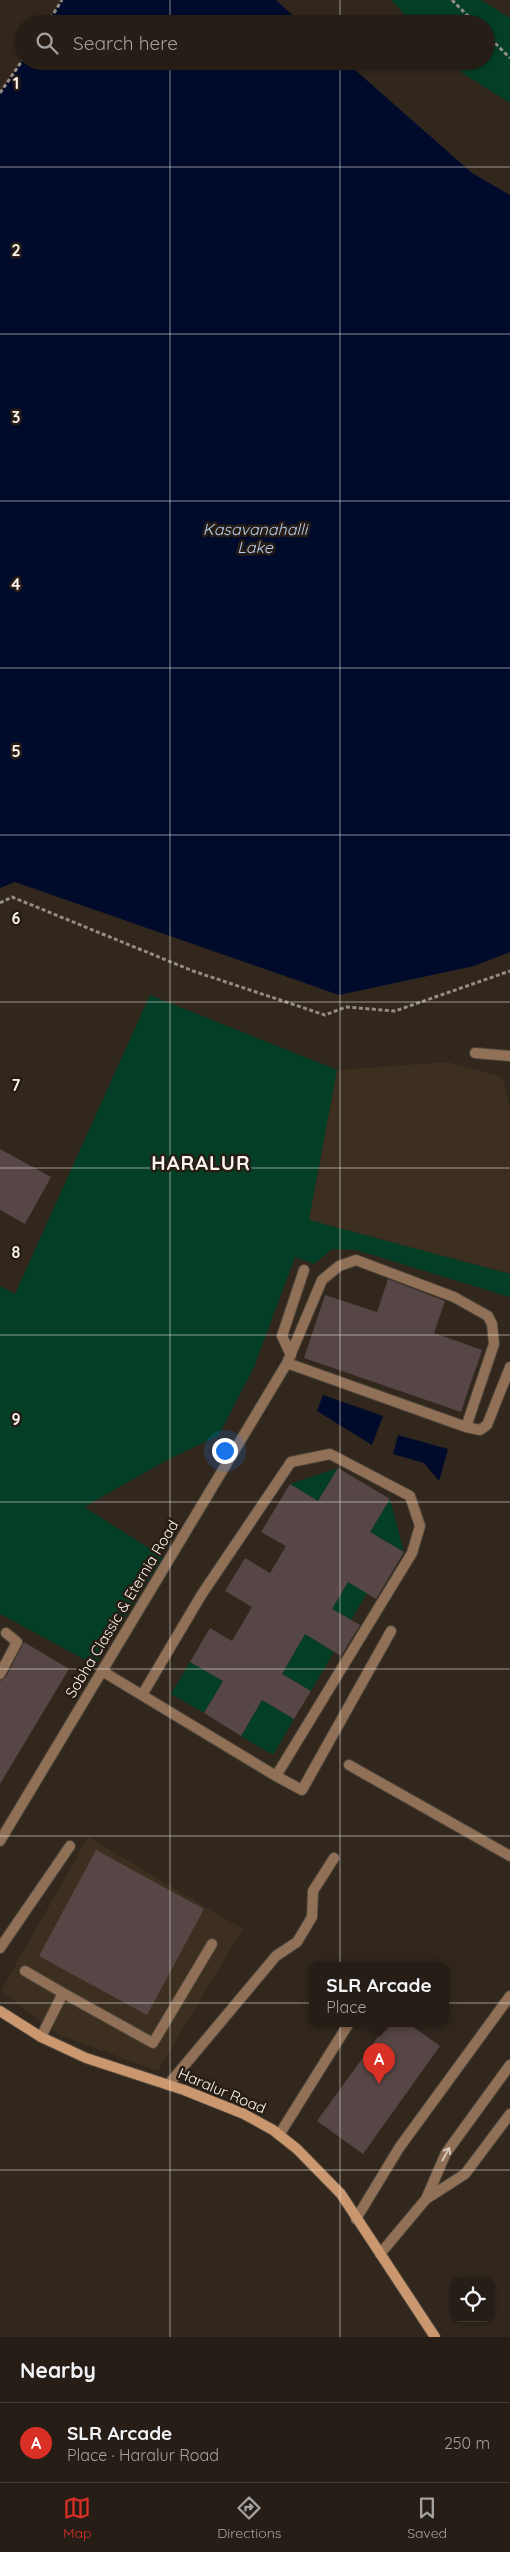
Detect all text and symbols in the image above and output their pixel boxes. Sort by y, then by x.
search box [15,15,495,70]
icon: search [33,29,61,57]
text: Search here [73,31,178,55]
text: 1 [13,73,19,93]
text: 2 [11,240,21,260]
text: 3 [12,407,20,427]
water label: Kasavanahalli Lake [203,519,309,557]
text: 4 [11,574,21,594]
text: 5 [11,741,21,761]
text: 6 [12,908,21,928]
text: 7 [12,1075,21,1095]
district label: HARALUR [151,1150,251,1175]
text: 8 [12,1242,21,1262]
text: 9 [11,1409,21,1429]
your location [212,1438,238,1464]
street label: Sobha Classic & Eternia Road [61,1516,182,1701]
popup [309,1962,449,2027]
text: SLR Arcade [326,1973,432,1997]
text: Place [326,1997,367,2017]
pin: A [363,2043,395,2084]
street label: Haralur Road [175,2064,269,2118]
one-way arrow [441,2147,451,2162]
map controls [450,2277,495,2322]
button: locate [450,2277,495,2322]
text: Nearby [20,2357,96,2383]
text: SLR Arcade [67,2421,172,2445]
text: A [31,2433,41,2453]
text: 250 m [444,2433,490,2453]
text: Place · Haralur Road [67,2445,219,2465]
tab: Map [63,2494,91,2542]
tab: Directions [217,2494,281,2542]
tab: Saved [407,2494,447,2542]

